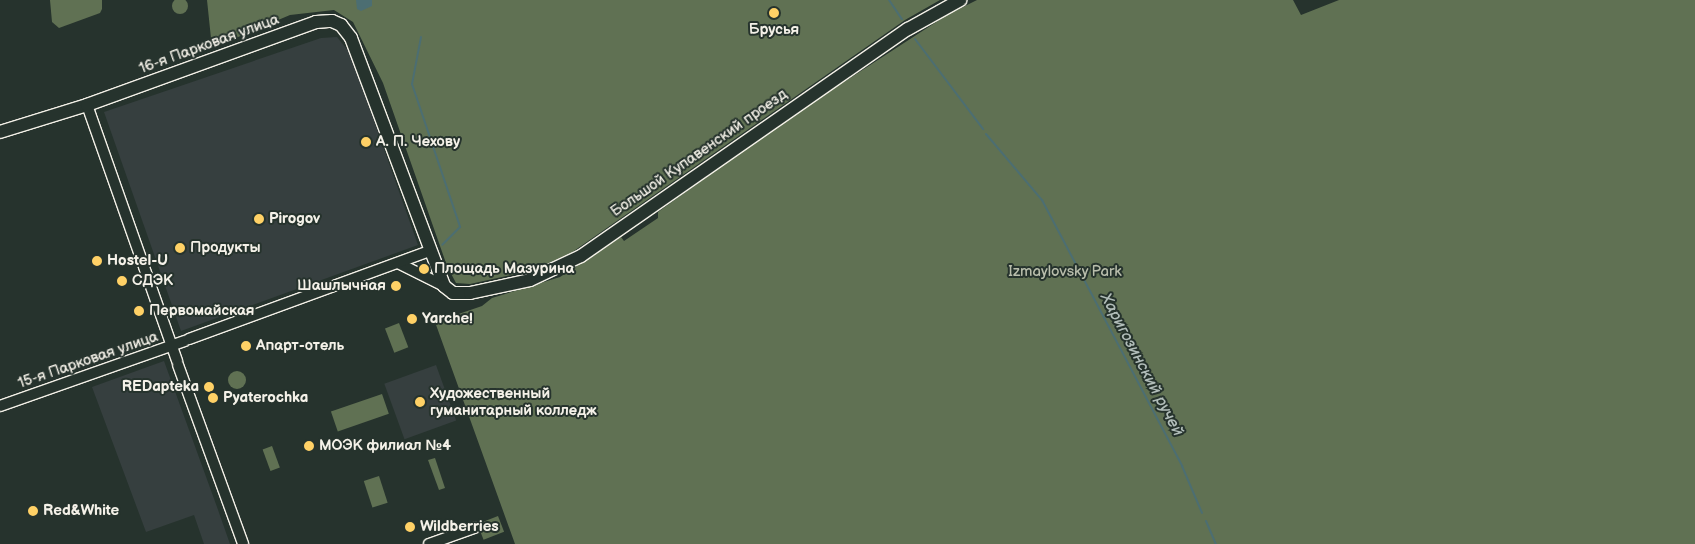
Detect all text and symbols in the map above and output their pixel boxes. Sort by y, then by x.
marker: Брусья [768,7,780,19]
street label: 16-я Парковая улица [137,10,281,78]
place label: Брусья [749,21,799,39]
street label: Большой Купавенский проезд [607,85,791,221]
place label: А. П. Чехову [376,133,460,151]
marker: А. П. Чехову [360,136,372,148]
place label: Pirogov [269,210,320,228]
marker: Pirogov [253,213,265,225]
place label: Продукты [190,239,261,257]
marker: Продукты [174,242,186,254]
place label: Hostel-U [107,252,168,270]
marker: Hostel-U [91,255,103,267]
place label: Площадь Мазурина [434,260,574,278]
marker: Площадь Мазурина [418,263,430,275]
park label: Izmaylovsky Park [1008,263,1122,281]
place label: СДЭК [132,272,173,290]
marker: СДЭК [116,275,128,287]
place label: Шашлычная [297,277,386,295]
marker: Шашлычная [390,280,402,292]
water label: Харигозинский ручей [1095,290,1187,440]
place label: Первомайская [149,302,254,320]
marker: Первомайская [133,305,145,317]
place label: Yarche! [422,310,473,328]
marker: Yarche! [406,313,418,325]
street label: 15-я Парковая улица [16,328,160,392]
place label: Апарт-отель [256,337,344,355]
marker: Апарт-отель [240,340,252,352]
place label: REDapteka [122,378,199,396]
marker: REDapteka [203,381,215,393]
place label: Художественный гуманитарный колледж [430,384,597,419]
place label: Pyaterochka [223,389,308,407]
marker: Pyaterochka [207,392,219,404]
marker: Художественный гуманитарный колледж [414,396,426,408]
place label: МОЭК филиал №4 [319,437,451,455]
marker: МОЭК филиал №4 [303,440,315,452]
place label: Red&White [43,502,119,520]
marker: Red&White [27,505,39,517]
place label: Wildberries [420,518,499,536]
marker: Wildberries [404,521,416,533]

